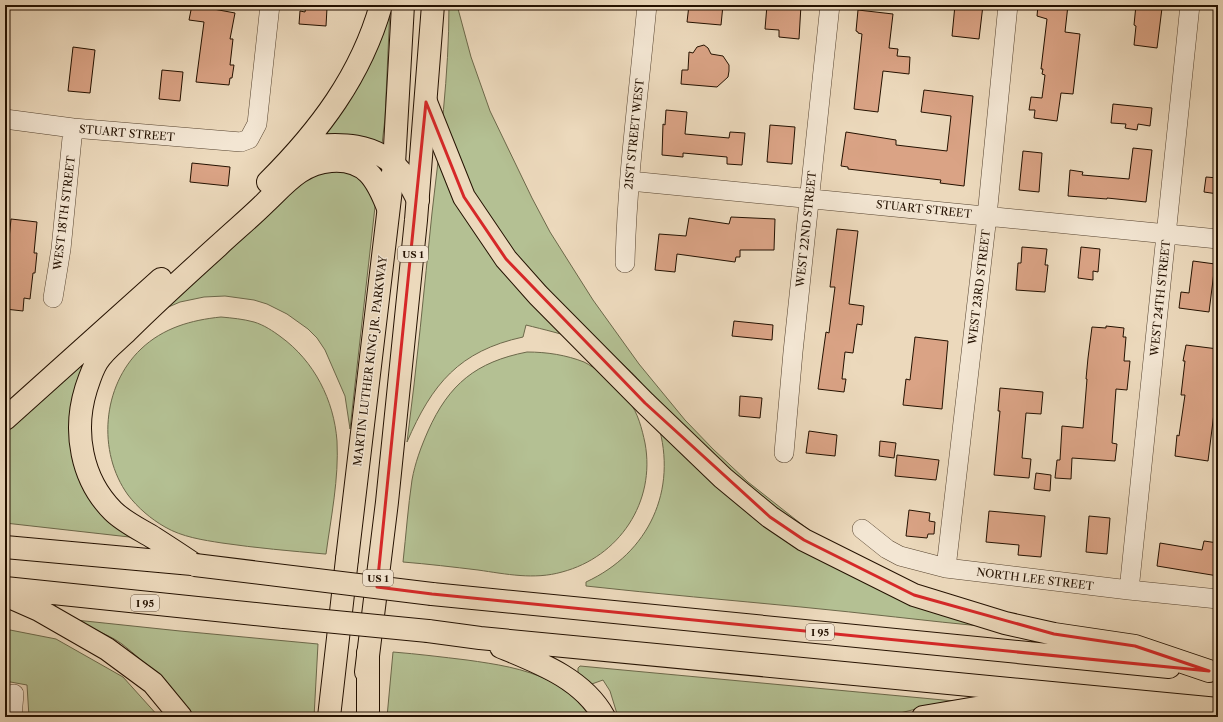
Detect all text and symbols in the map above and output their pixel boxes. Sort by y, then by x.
street label: 21ST STREET WEST [621,77,647,190]
street label: STUART STREET [79,122,176,144]
street label: WEST 18TH STREET [50,154,78,272]
street label: WEST 22ND STREET [793,169,819,289]
street label: STUART STREET [875,197,973,221]
street label: WEST 23RD STREET [965,228,993,346]
street label: WEST 24TH STREET [1147,239,1173,358]
road number: US 1 [398,246,428,262]
street label: MARTIN LUTHER KING JR. PARKWAY [350,255,390,467]
street label: NORTH LEE STREET [976,565,1095,593]
road number: US 1 [363,570,393,586]
road number: I 95 [131,595,159,611]
road number: I 95 [806,624,834,640]

